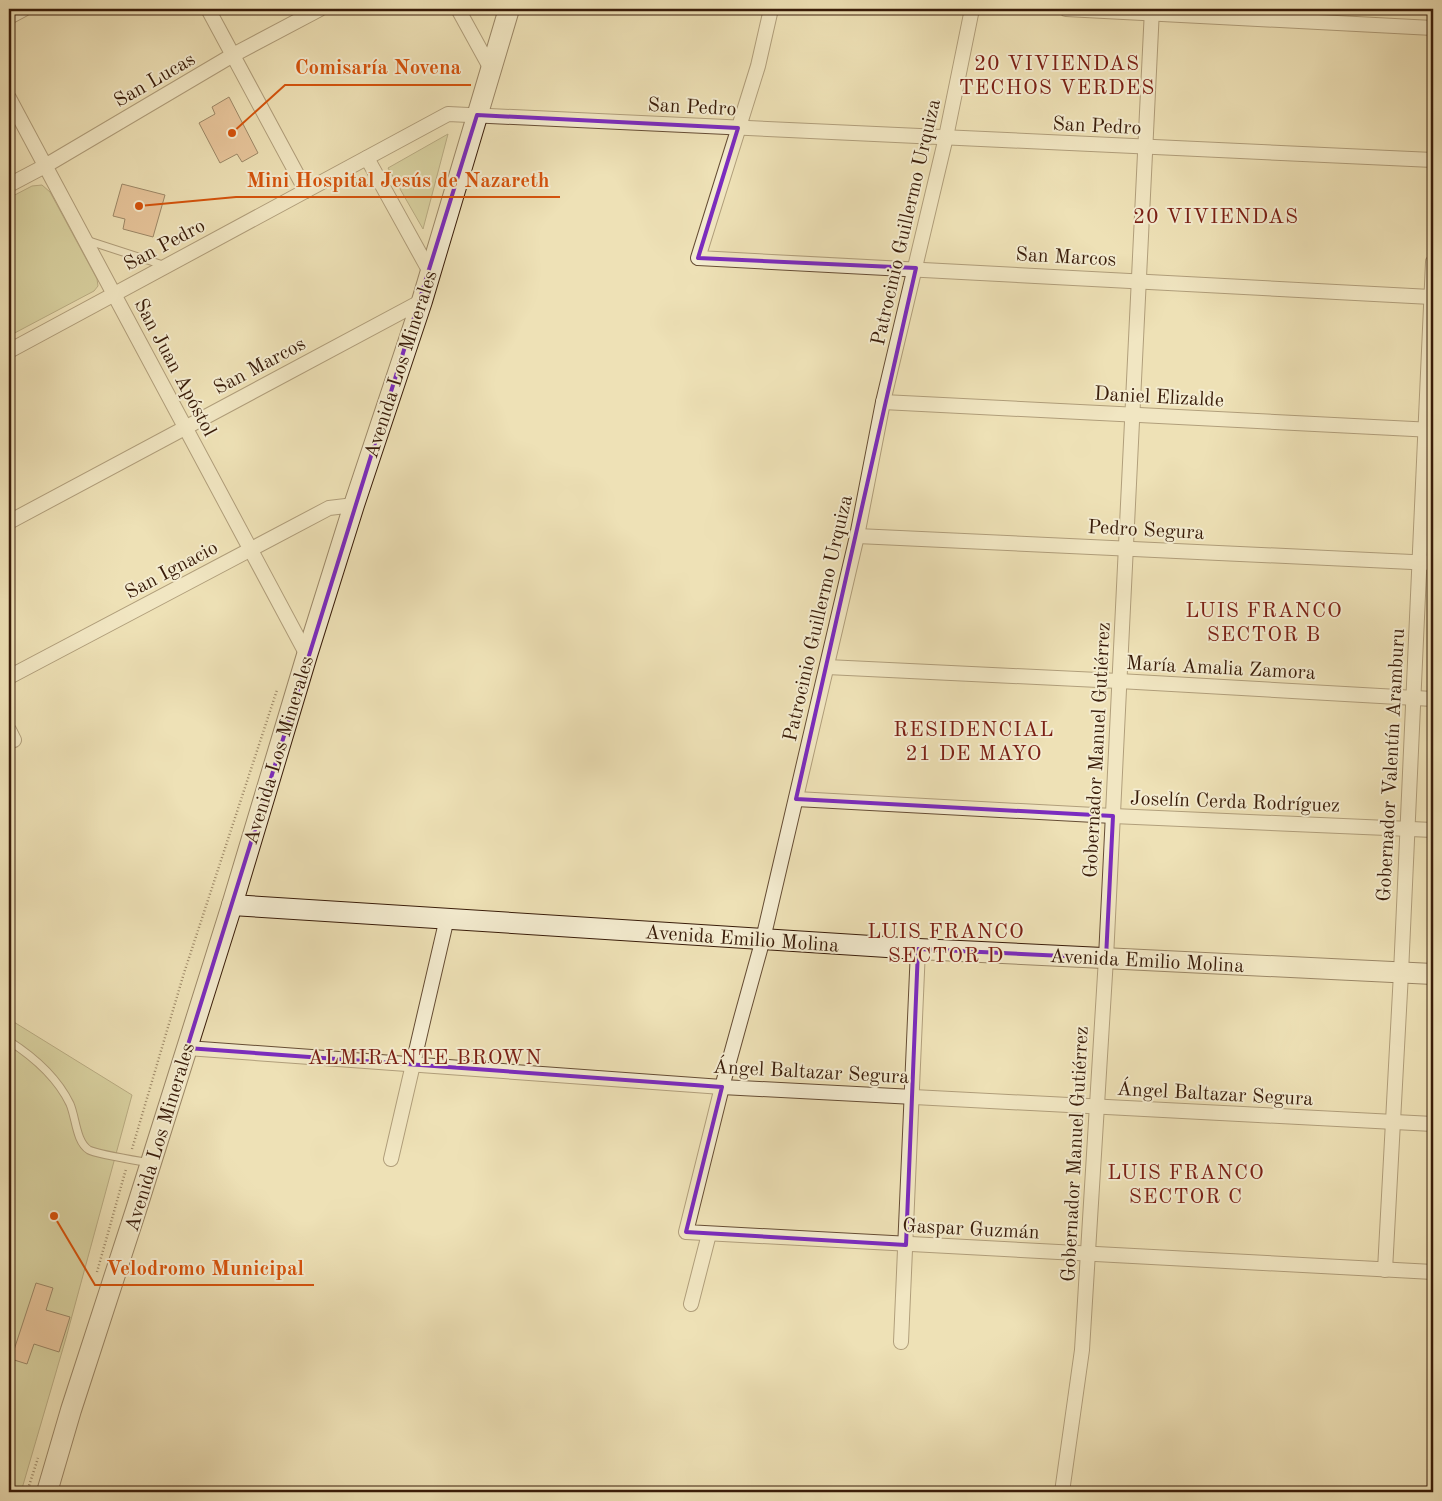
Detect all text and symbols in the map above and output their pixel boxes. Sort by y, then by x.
callout: Comisaría Novena [285,49,471,85]
street label: San Lucas [111,50,199,112]
district label: 20 VIVIENDAS TECHOS VERDES [959,54,1155,99]
text: Comisaría Novena [295,58,462,79]
street label: San Pedro [647,96,737,120]
street label: Patrocinio Guillermo Urquiza [869,97,945,348]
street label: San Pedro [1052,115,1142,139]
callout: Mini Hospital Jesús de Nazareth [236,161,560,197]
text: Mini Hospital Jesús de Nazareth [246,171,550,192]
district label: 20 VIVIENDAS [1133,207,1299,228]
street label: San Pedro [121,216,209,275]
street label: San Marcos [1015,245,1117,271]
street label: Avenida Los Minerales [362,268,442,461]
street label: San Juan Apóstol [129,296,219,440]
street label: San Marcos [211,334,309,399]
street label: Daniel Elizalde [1093,385,1224,411]
street label: Patrocinio Guillermo Urquiza [781,493,857,744]
street label: Pedro Segura [1087,518,1205,544]
street label: San Ignacio [122,538,222,604]
district label: LUIS FRANCO SECTOR B [1185,601,1343,646]
street label: Gobernador Manuel Gutiérrez [1081,622,1115,879]
street label: Gobernador Valentín Aramburu [1375,628,1409,902]
street label: Avenida Los Minerales [242,654,318,847]
street label: María Amalia Zamora [1126,654,1316,684]
district label: RESIDENCIAL 21 DE MAYO [893,720,1055,765]
street label: Joselín Cerda Rodríguez [1130,789,1340,817]
district label: LUIS FRANCO SECTOR D [867,922,1025,967]
street label: Avenida Emilio Molina [644,923,840,957]
street label: Avenida Emilio Molina [1049,947,1245,977]
street label: Gobernador Manuel Gutiérrez [1059,1026,1093,1283]
street label: Avenida Los Minerales [123,1041,199,1234]
district label: ALMIRANTE BROWN [308,1048,542,1069]
street label: Ángel Baltazar Segura [712,1055,910,1088]
street label: Ángel Baltazar Segura [1116,1077,1314,1110]
district label: LUIS FRANCO SECTOR C [1107,1163,1265,1208]
street label: Gaspar Guzmán [902,1216,1040,1244]
callout: Velodromo Municipal [95,1249,314,1285]
text: Velodromo Municipal [106,1259,304,1280]

